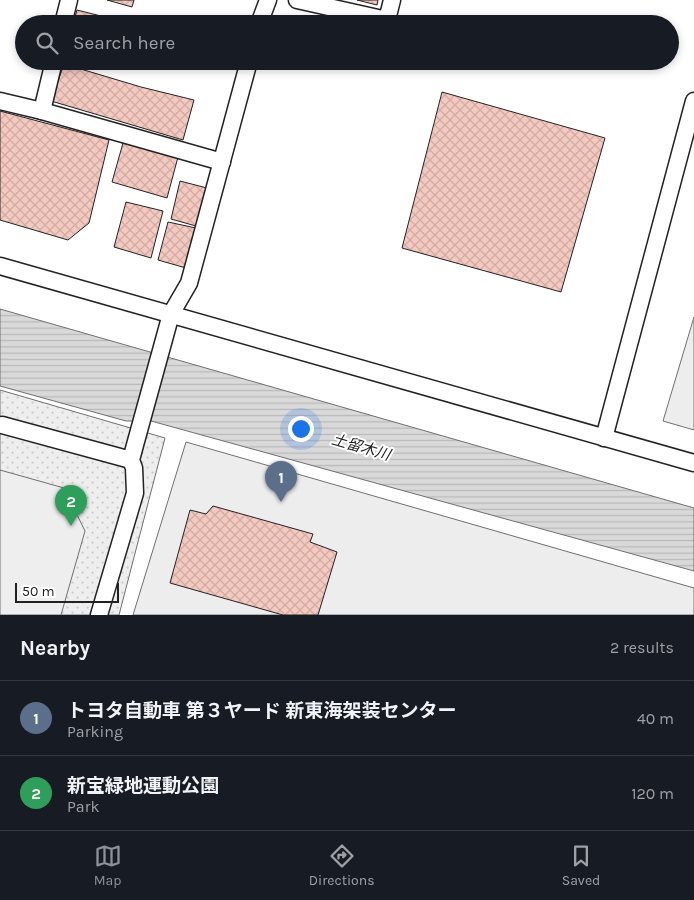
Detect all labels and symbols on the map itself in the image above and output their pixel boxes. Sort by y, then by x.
your location [288,416,314,442]
water label: 土留木川 [330,430,394,464]
pin: 1 [265,461,297,502]
pin: 2 [55,485,87,526]
scale bar [15,580,119,603]

